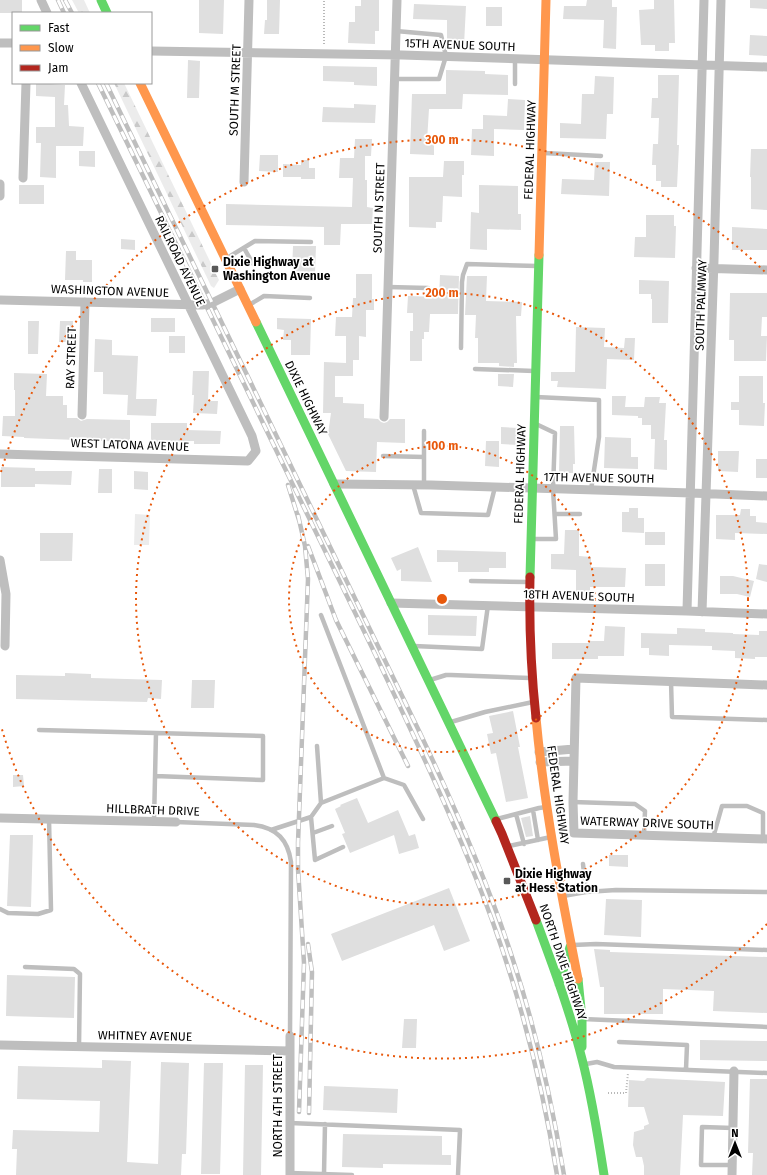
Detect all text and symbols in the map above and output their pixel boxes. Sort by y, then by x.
legend [12,12,152,84]
text: Fast [48,21,70,35]
street label: 15TH AVENUE SOUTH [404,36,516,54]
text: Slow [48,41,74,55]
street label: SOUTH M STREET [226,43,244,136]
text: Jam [48,61,68,75]
street label: FEDERAL HIGHWAY [521,99,539,200]
text: 300 m [424,133,459,147]
street label: SOUTH N STREET [370,162,388,253]
street label: RAILROAD AVENUE [152,213,208,309]
place label: Dixie Highway at Washington Avenue [223,255,331,283]
street label: SOUTH PALMWAY [692,259,710,351]
marker: Dixie Highway at Washington Avenue [210,264,220,274]
street label: WASHINGTON AVENUE [51,282,169,300]
text: 200 m [425,286,459,300]
street label: RAY STREET [63,326,79,389]
street label: DIXIE HIGHWAY [282,358,330,438]
street label: FEDERAL HIGHWAY [511,423,529,524]
street label: WEST LATONA AVENUE [70,436,190,454]
text: 100 m [426,439,458,453]
street label: 17TH AVENUE SOUTH [544,470,654,486]
street label: 18TH AVENUE SOUTH [523,587,635,605]
centre of rings [435,592,449,606]
street label: FEDERAL HIGHWAY [544,745,572,846]
street label: HILLBRATH DRIVE [106,801,200,819]
street label: WATERWAY DRIVE SOUTH [580,814,714,832]
place label: Dixie Highway at Hess Station [515,867,598,895]
marker: Dixie Highway at Hess Station [502,876,512,886]
street label: NORTH DIXIE HIGHWAY [536,902,590,1022]
street label: WHITNEY AVENUE [98,1028,192,1044]
street label: NORTH 4TH STREET [271,1054,285,1158]
north arrow [715,1123,755,1163]
text: N [731,1127,739,1140]

